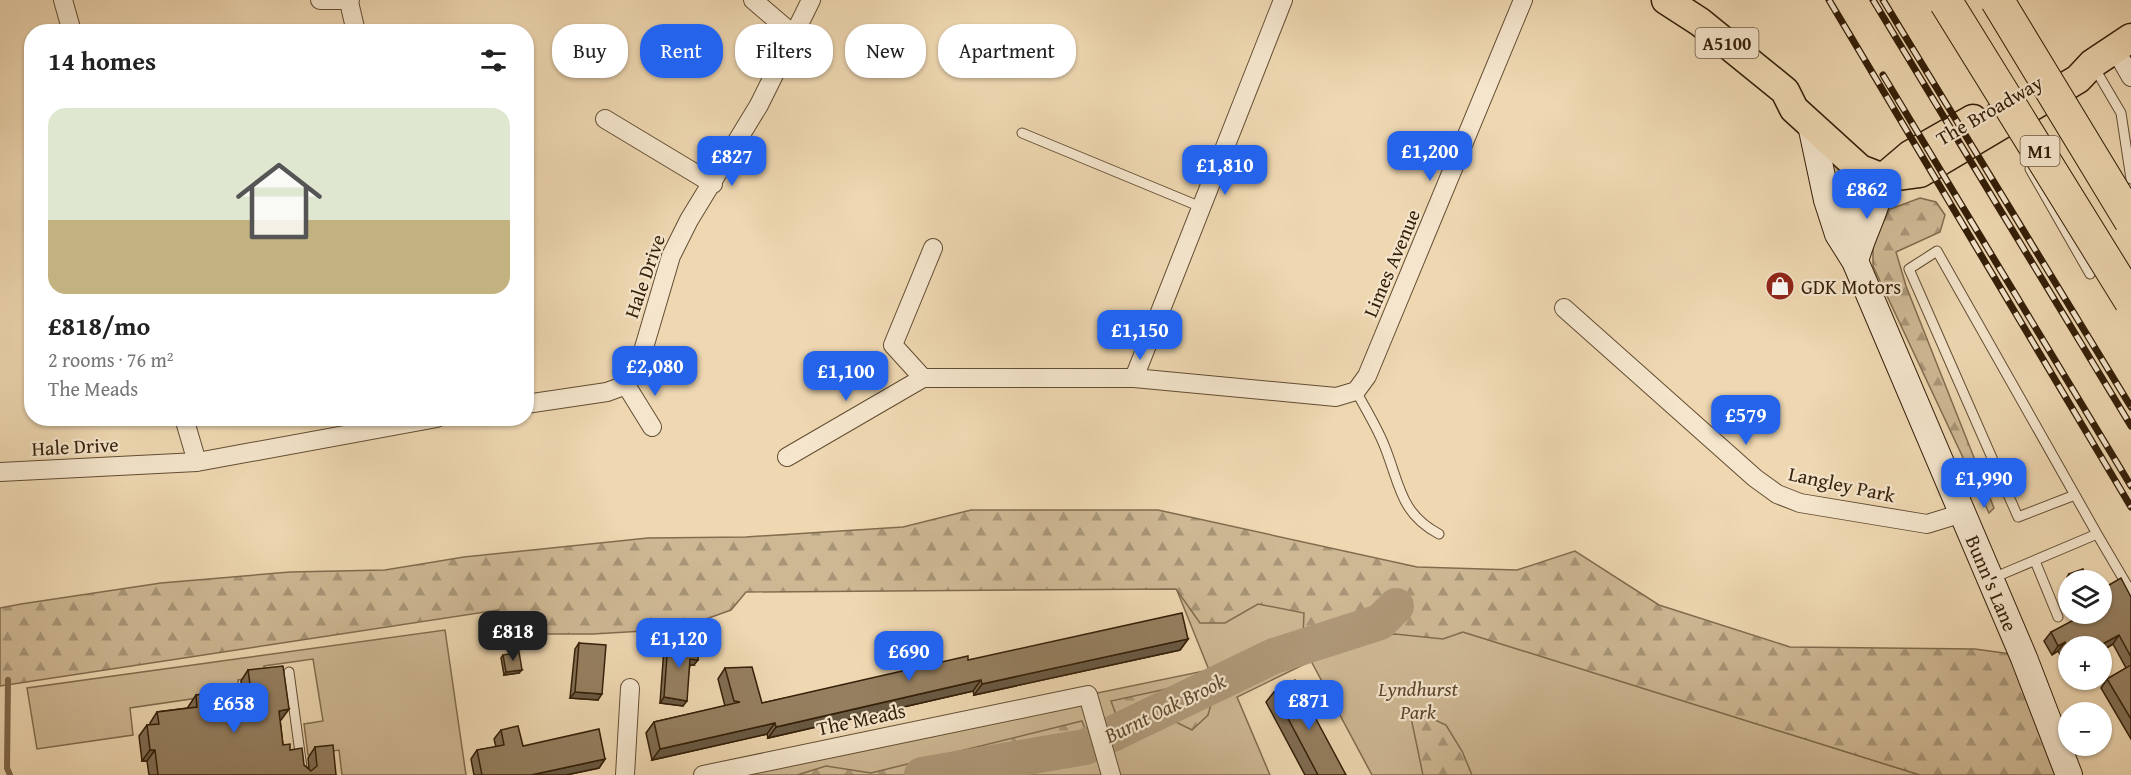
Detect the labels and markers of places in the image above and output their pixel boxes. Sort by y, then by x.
pin: £1,200 [1381,131,1479,182]
pin: £827 [696,136,768,187]
pin: £1,810 [1176,145,1274,196]
pin: £862 [1831,169,1903,220]
shop icon: GDK Motors [1764,270,1796,302]
place label: GDK Motors [1801,272,1901,301]
pin: £1,150 [1091,310,1189,361]
pin: £2,080 [606,346,704,397]
pin: £1,100 [797,351,895,402]
pin: £579 [1710,395,1782,446]
pin: £1,990 [1935,458,2033,509]
pin: £818 [477,611,549,662]
pin: £1,120 [630,618,728,669]
pin: £690 [873,631,945,682]
pin: £871 [1273,680,1345,731]
pin: £658 [198,683,270,734]

